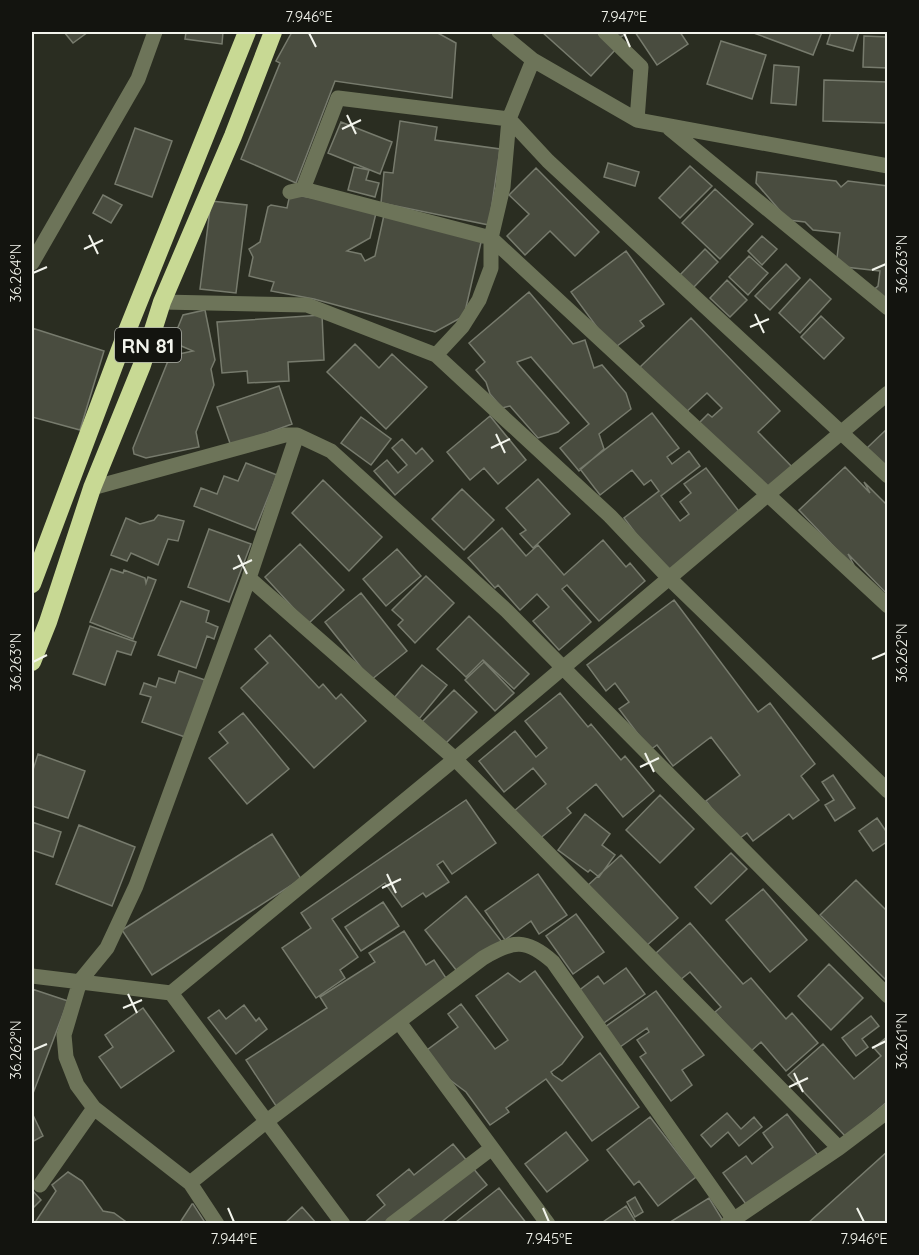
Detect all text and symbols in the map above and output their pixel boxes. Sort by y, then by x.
text: 7.946°E [285,7,333,26]
text: 7.947°E [601,7,647,26]
text: 36.263°N [892,235,911,293]
text: 36.264°N [6,243,25,303]
road number: RN 81 [115,328,181,362]
text: 36.262°N [892,623,911,683]
text: 36.263°N [6,633,25,691]
text: 36.261°N [892,1013,911,1069]
text: 36.262°N [6,1020,25,1080]
text: 7.944°E [210,1229,258,1248]
text: 7.945°E [525,1229,573,1248]
text: 7.946°E [840,1229,888,1248]

